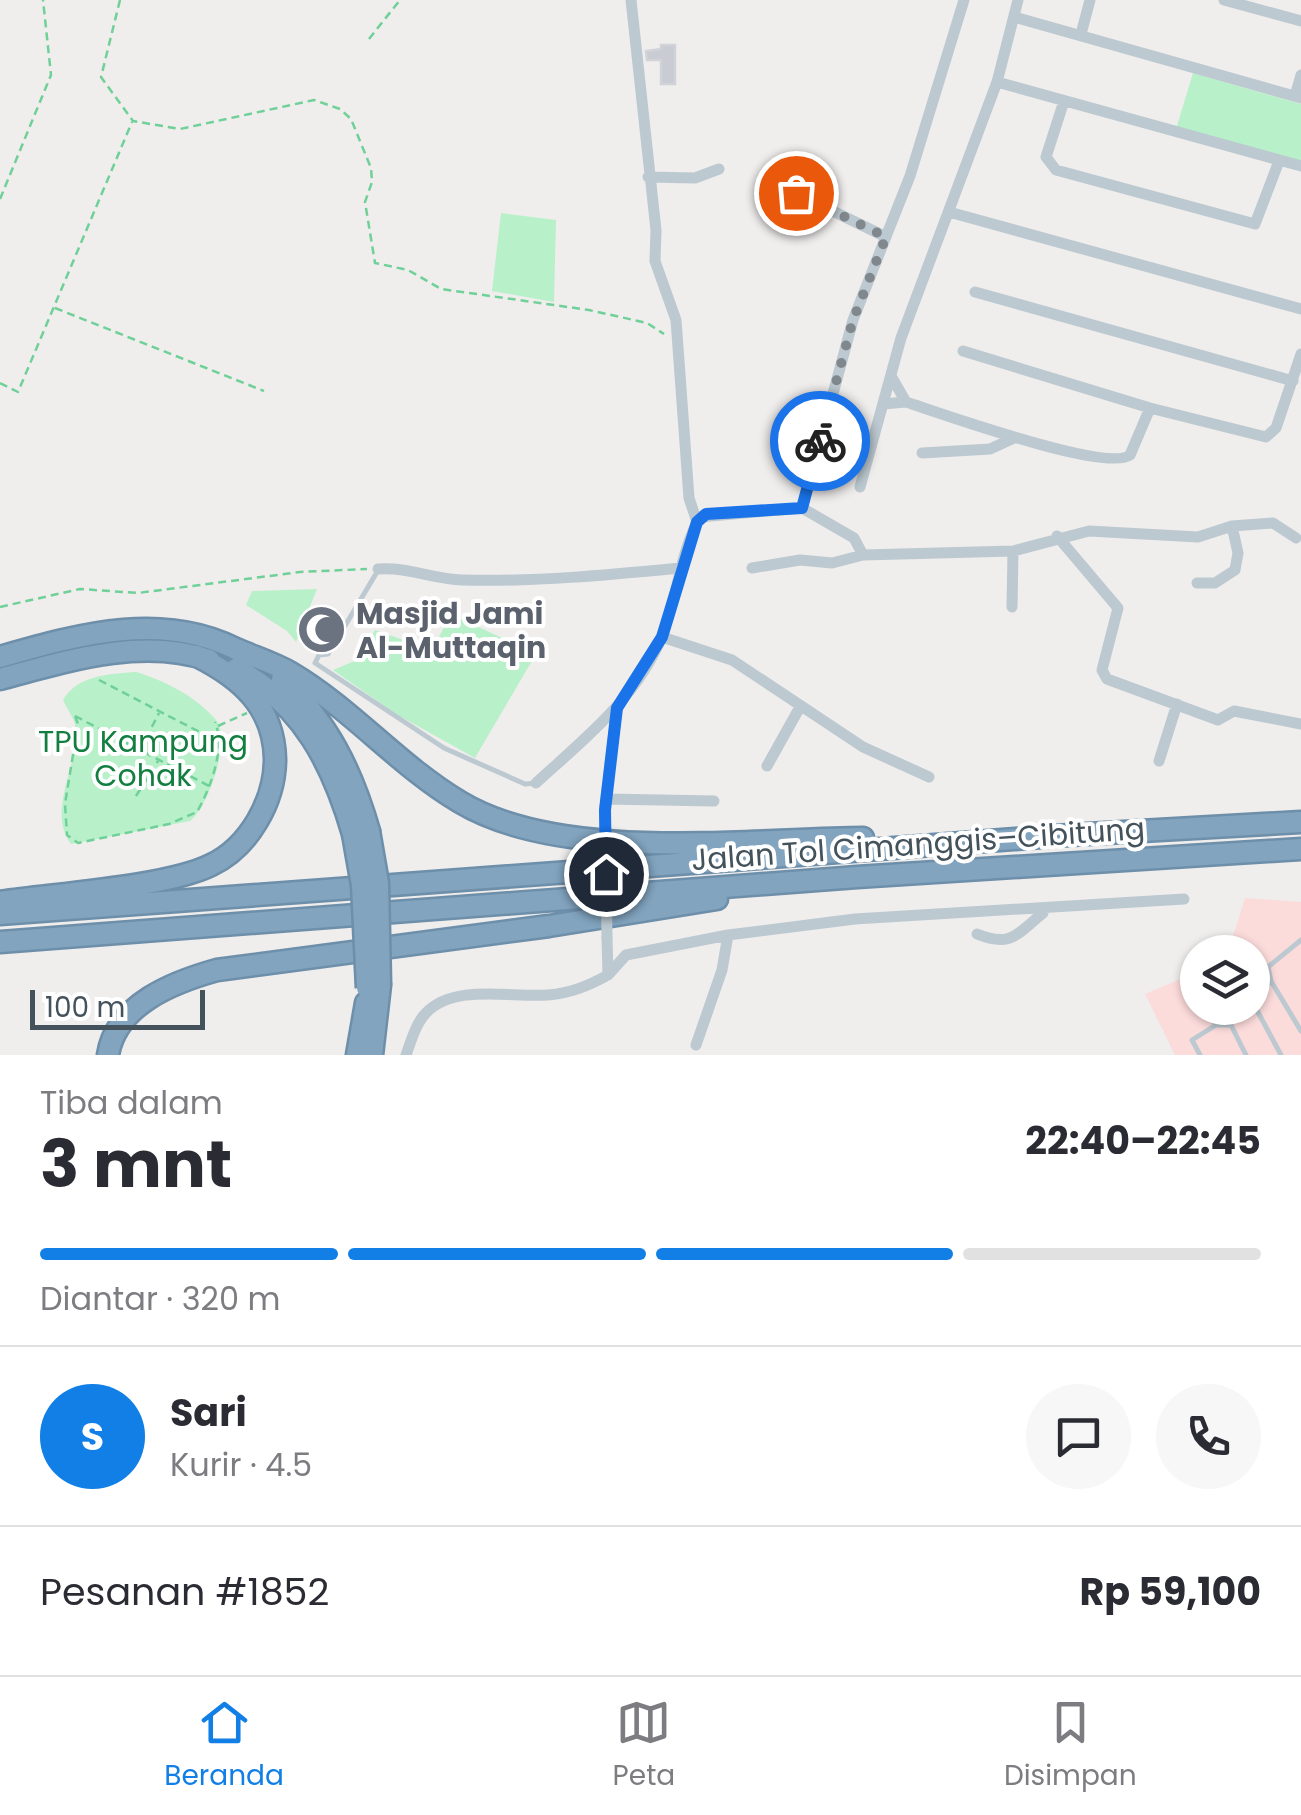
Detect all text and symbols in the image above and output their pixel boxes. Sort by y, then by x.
pin [754,151,839,236]
icon: bag [769,166,824,221]
courier [770,391,870,491]
icon: bike [793,414,848,469]
place label: Masjid Jami Al-Muttaqin [356,592,546,669]
mosque icon: Masjid Jami Al-Muttaqin [295,604,347,656]
park label: TPU Kampung Cohak [38,720,248,797]
street label: Jalan Tol Cimanggis–Cibitung [690,807,1146,881]
pin [564,832,649,917]
icon: home [579,847,634,902]
map controls [1180,935,1270,1025]
button: layers [1180,935,1270,1025]
scale bar [30,985,205,1030]
text: 100 m [45,988,125,1027]
text: Tiba dalam [40,1080,223,1125]
text: 22:40–22:45 [1025,1114,1261,1167]
text: 3 mnt [40,1119,232,1210]
text: Diantar · 320 m [40,1276,281,1321]
button: chat [1026,1384,1131,1489]
button: phone [1156,1384,1261,1489]
text: Sari [170,1386,247,1439]
text: S [81,1410,104,1463]
text: Kurir · 4.5 [170,1442,312,1487]
text: Pesanan #1852 [40,1565,329,1618]
text: Rp 59,100 [1080,1565,1261,1618]
tab: Beranda [164,1695,284,1797]
tab: Peta [613,1695,675,1797]
tab: Disimpan [1004,1695,1137,1797]

